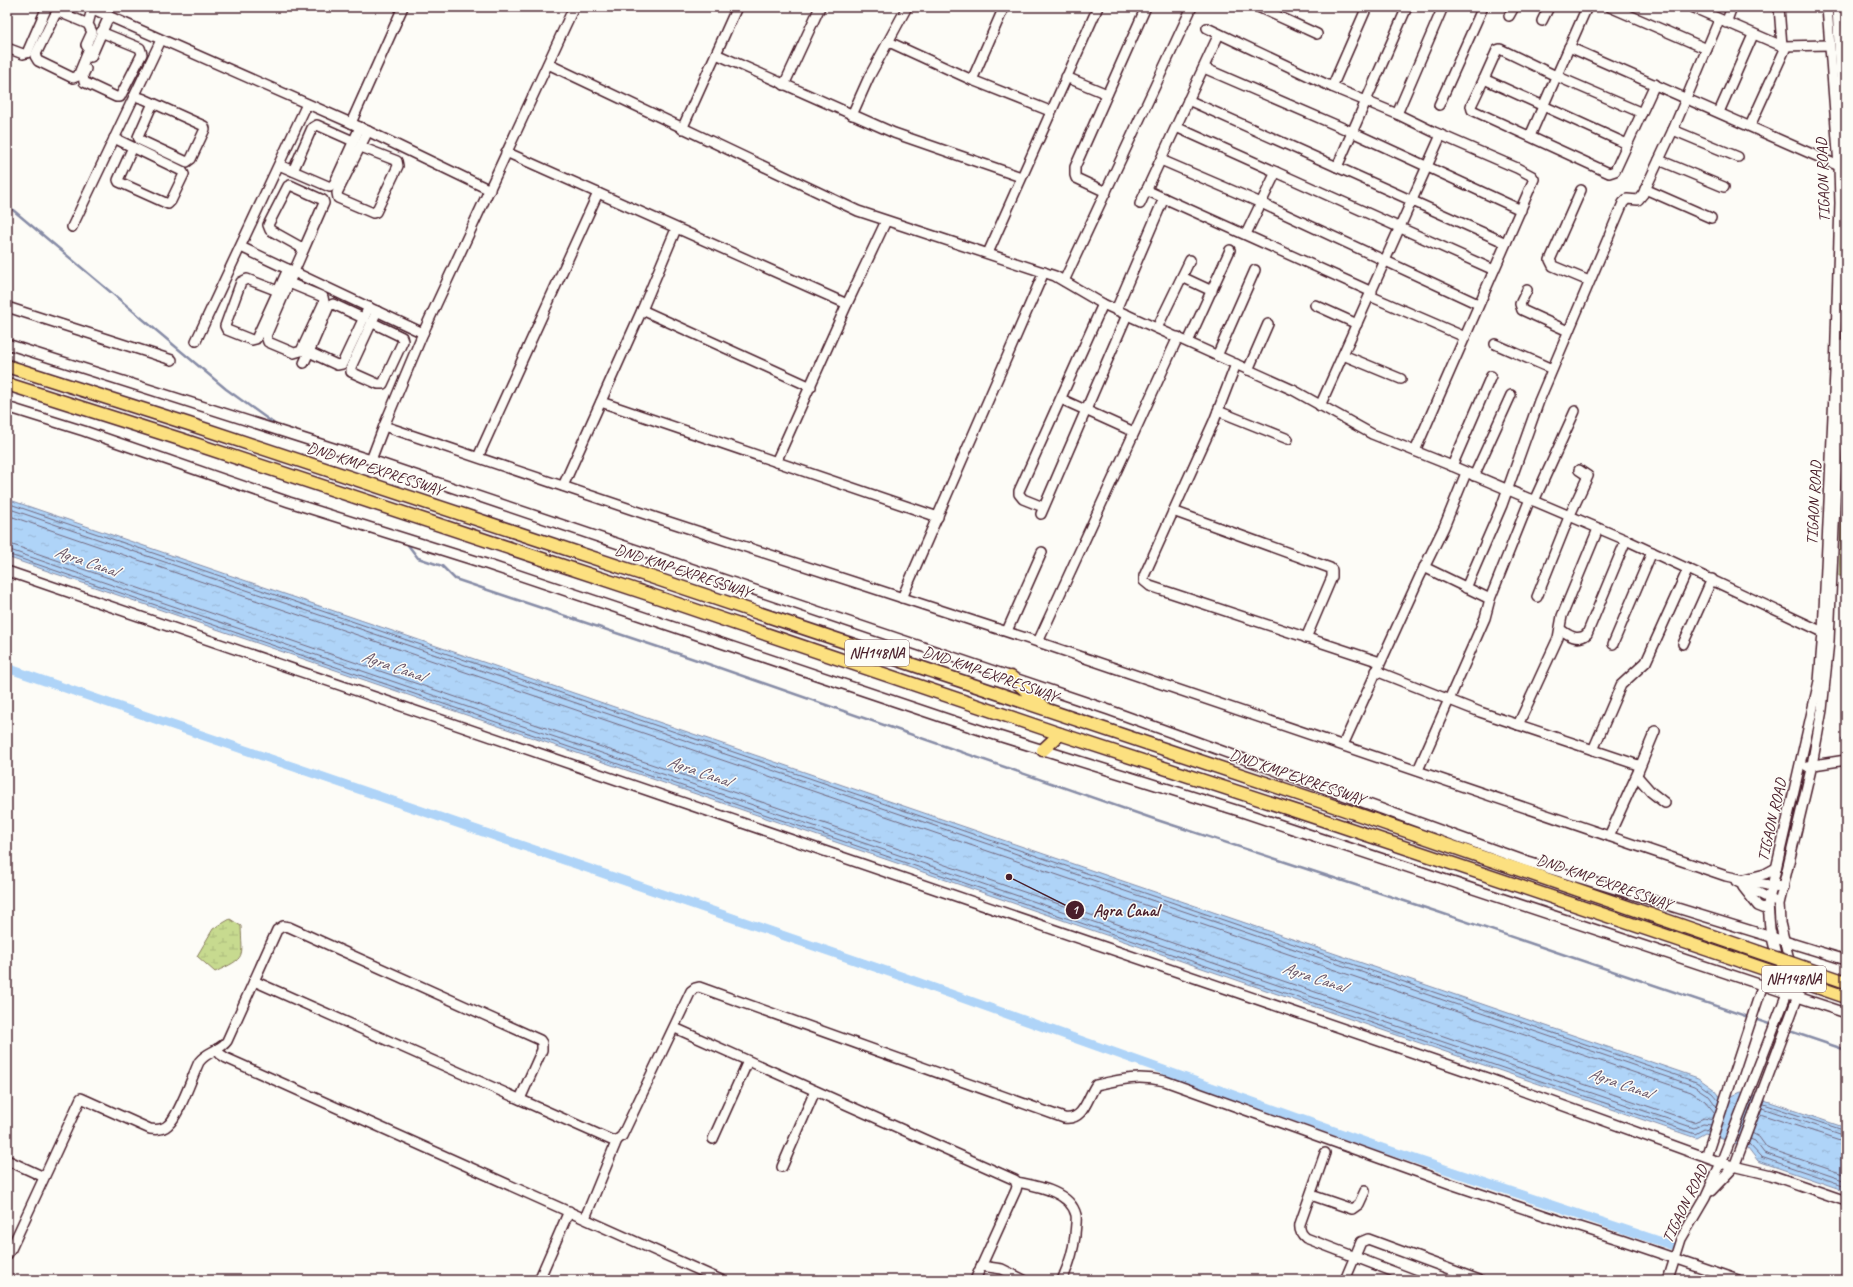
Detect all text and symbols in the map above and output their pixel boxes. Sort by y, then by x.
street label: TIGAON ROAD [1811,136,1834,222]
street label: DND KMP EXPRESSWAY [305,438,448,501]
street label: TIGAON ROAD [1802,459,1826,546]
street label: DND KMP EXPRESSWAY [613,540,756,603]
water label: Agra Canal [52,541,126,583]
road number: NH148NA [845,640,909,666]
street label: DND KMP EXPRESSWAY [920,641,1063,707]
water label: Agra Canal [359,646,433,688]
street label: DND KMP EXPRESSWAY [1227,744,1370,810]
water label: Agra Canal [665,751,739,793]
street label: TIGAON ROAD [1753,775,1792,863]
street label: DND KMP EXPRESSWAY [1534,849,1677,915]
callout: Agra Canal [1065,895,1167,924]
text: Agra Canal [1093,900,1163,921]
text: 1 [1072,902,1079,918]
water label: Agra Canal [1280,957,1354,999]
road number: NH148NA [1762,966,1826,992]
water label: Agra Canal [1586,1063,1660,1105]
street label: TIGAON ROAD [1658,1160,1713,1246]

